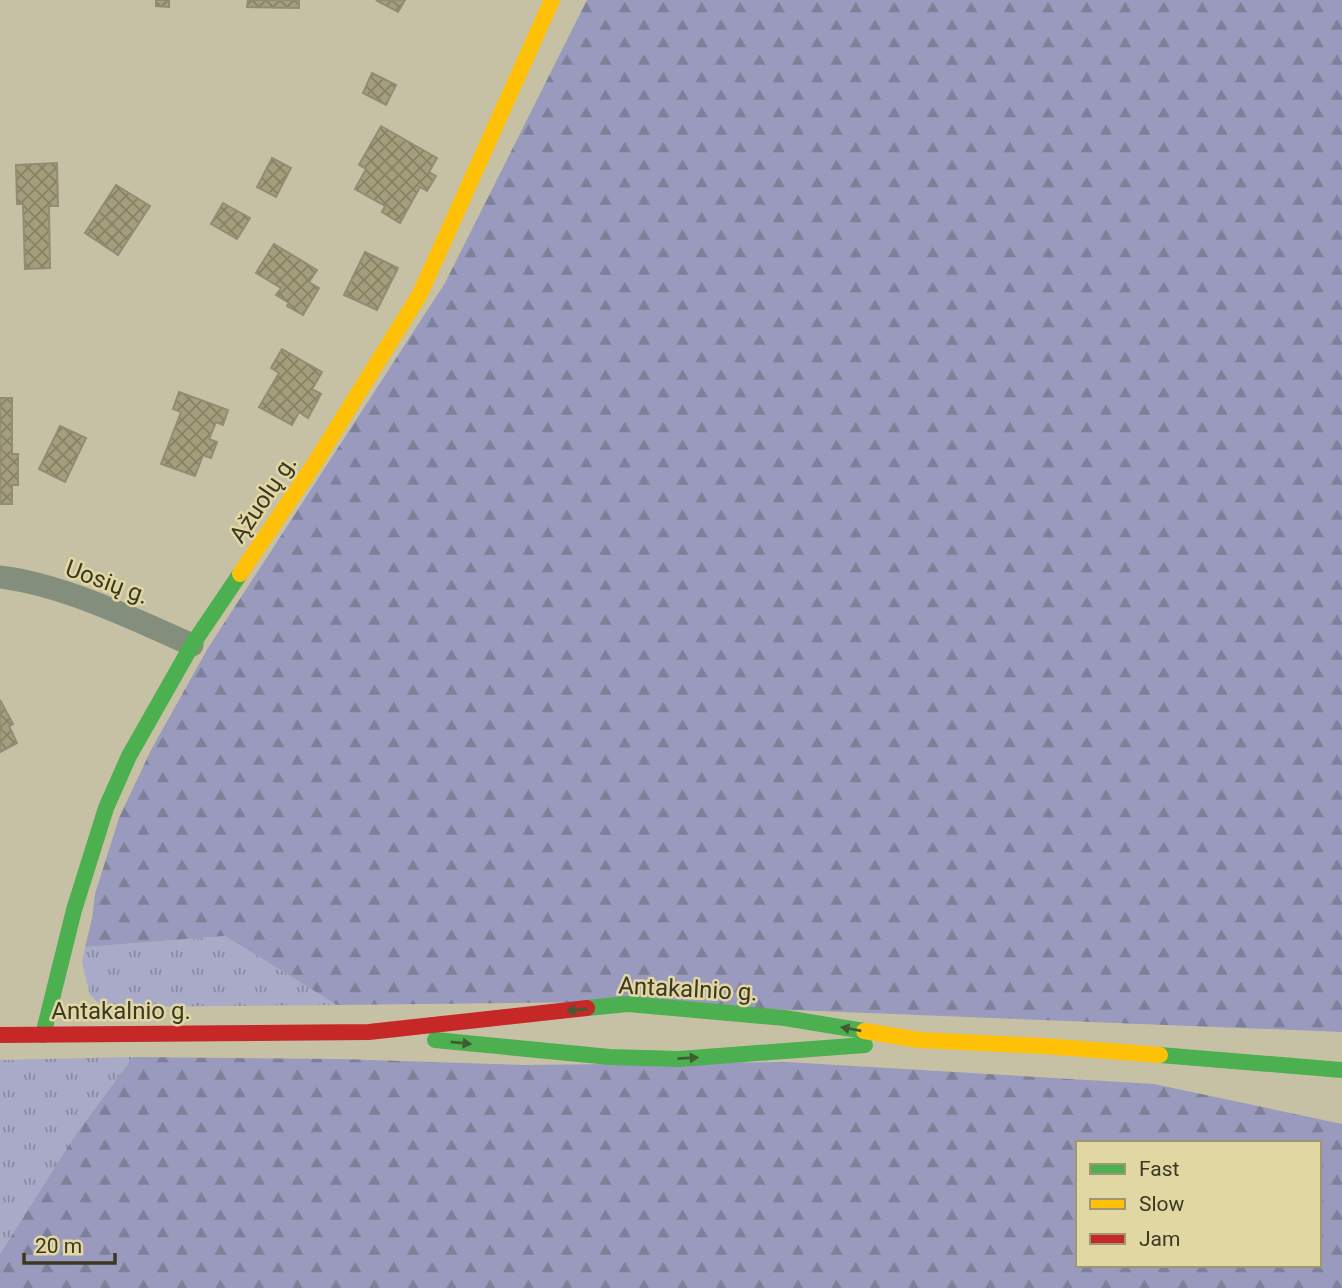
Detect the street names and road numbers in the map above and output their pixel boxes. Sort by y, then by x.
street label: Ąžuolų g. [224,450,302,548]
street label: Uosių g. [62,554,152,610]
street label: Antakalnio g. [618,971,758,1007]
street label: Antakalnio g. [51,997,191,1025]

